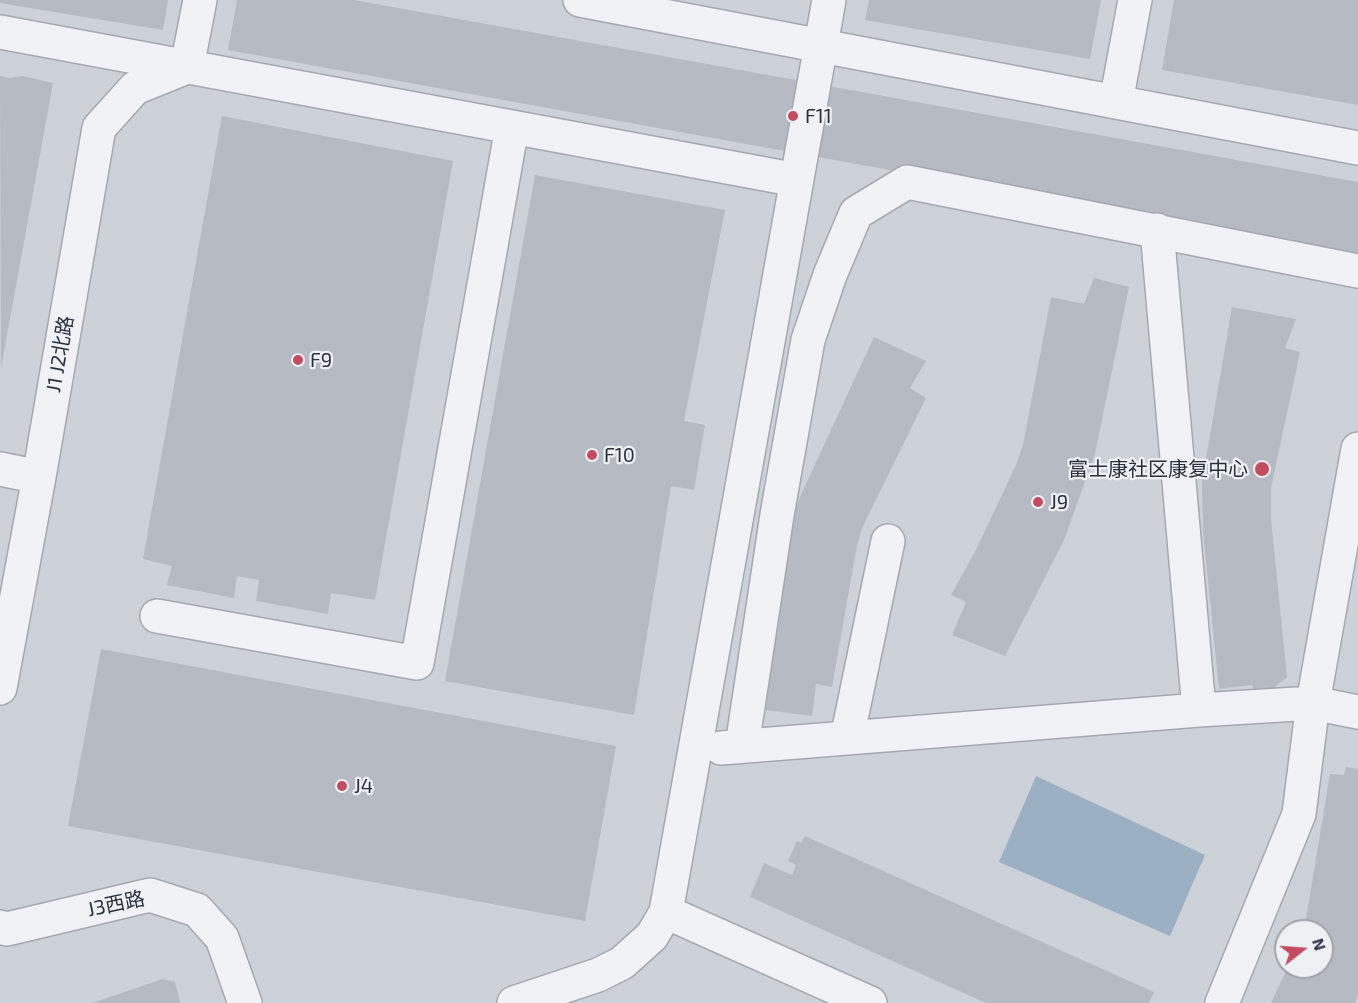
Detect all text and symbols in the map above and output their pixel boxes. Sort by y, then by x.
place label: F11 [805,104,832,128]
marker: F11 [786,109,800,123]
street label: J1 J2北路 [41,314,79,394]
place label: F9 [310,348,332,372]
marker: F9 [291,353,305,367]
place label: F10 [604,443,635,467]
marker: F10 [585,448,599,462]
place label: 富士康社区康复中心 [1068,457,1248,481]
marker: 富士康社区康复中心 [1253,460,1271,478]
place label: J9 [1050,490,1068,514]
marker: J9 [1031,495,1045,509]
place label: J4 [354,774,373,798]
marker: J4 [335,779,349,793]
street label: J3西路 [85,886,147,922]
north arrow [1274,919,1334,979]
text: N [1309,936,1331,952]

